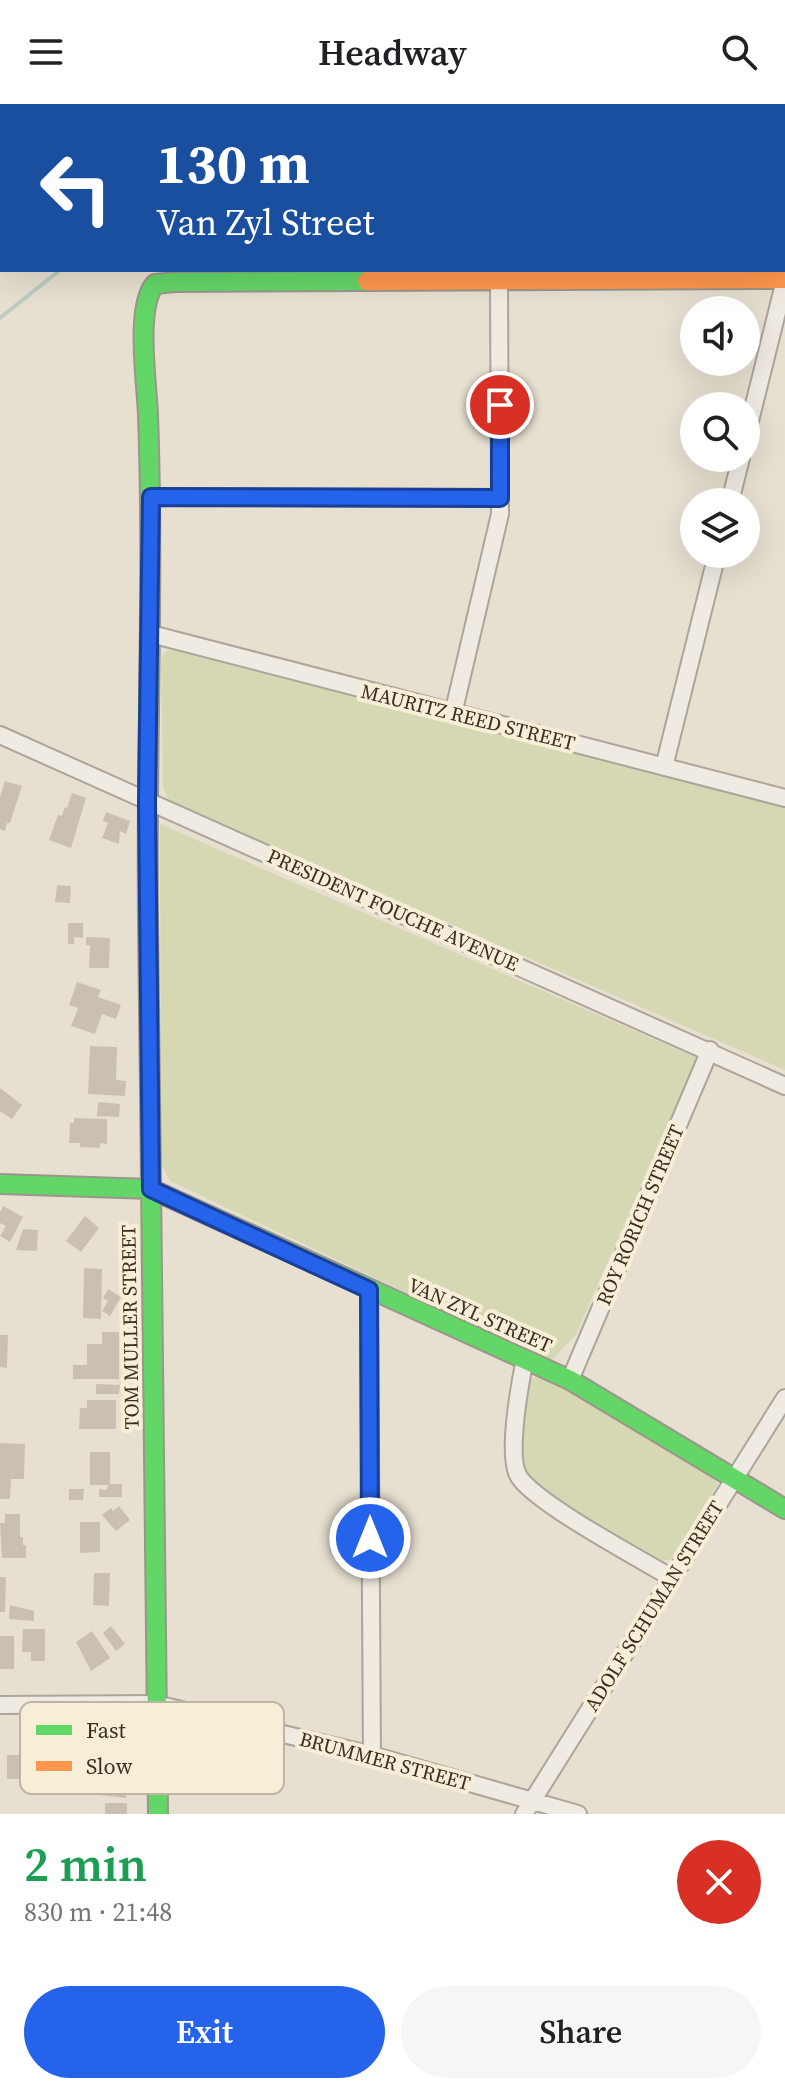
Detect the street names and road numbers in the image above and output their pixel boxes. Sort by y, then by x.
street label: MAURITZ REED STREET [358,677,578,757]
street label: PRESIDENT FOUCHE AVENUE [263,842,523,978]
street label: ROY RORICH STREET [589,1121,691,1309]
street label: TOM MULLER STREET [114,1224,146,1430]
street label: VAN ZYL STREET [404,1271,556,1359]
street label: ADOLF SCHUMAN STREET [578,1495,730,1717]
street label: BRUMMER STREET [296,1725,474,1797]

